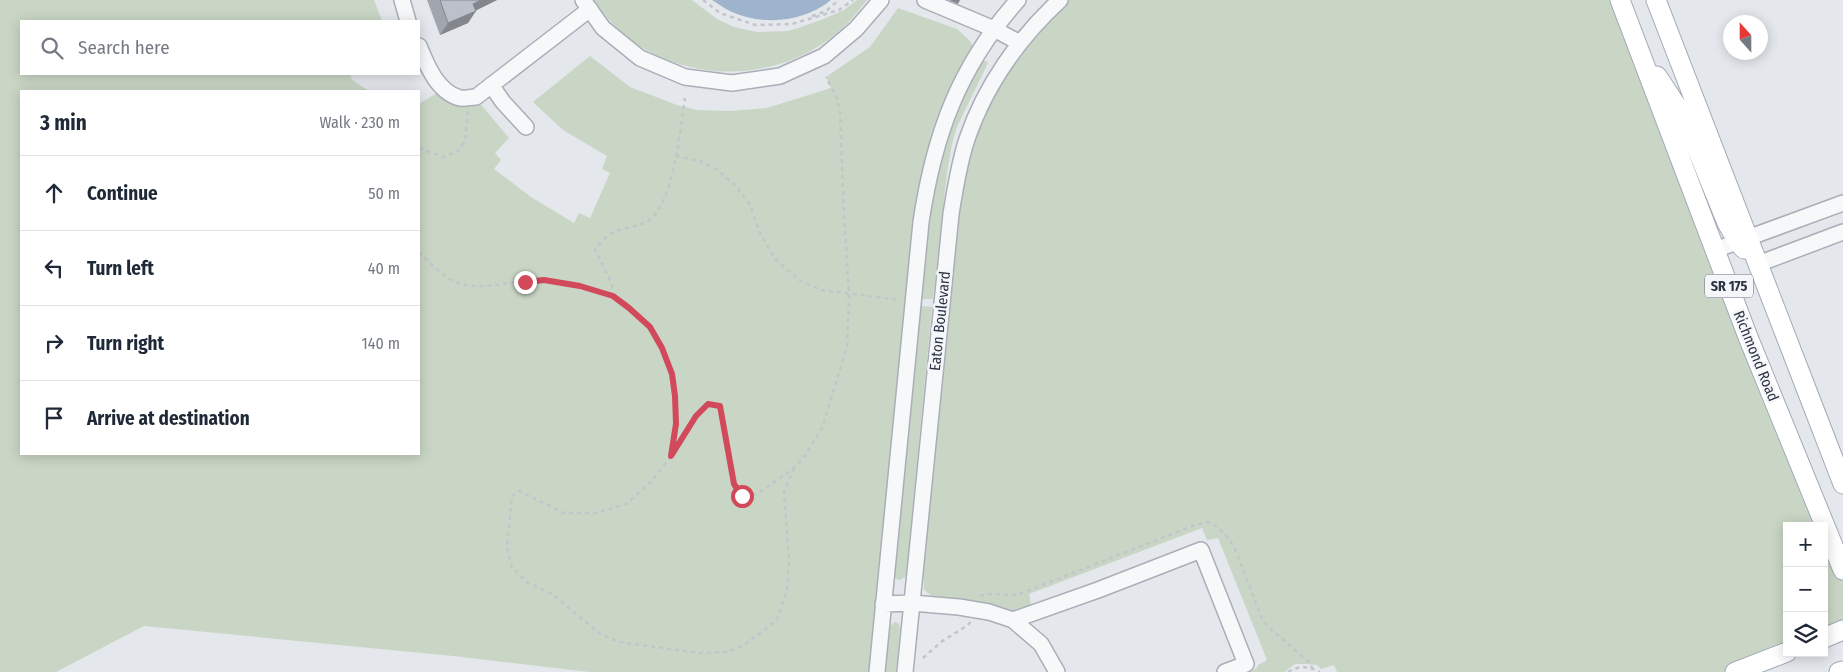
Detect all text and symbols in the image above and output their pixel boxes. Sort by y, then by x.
north arrow [1723,15,1768,60]
search box [20,20,420,75]
icon: search [38,34,66,62]
text: Search here [78,36,170,59]
text: 3 min [40,110,87,136]
text: Walk · 230 m [320,113,400,132]
icon: ahead [40,179,68,207]
text: Continue [87,182,158,205]
text: 50 m [368,184,400,203]
icon: left [40,254,68,282]
text: Turn left [87,257,154,280]
text: 40 m [368,259,400,278]
street label: Eaton Boulevard [926,270,954,372]
route end [514,271,537,294]
road number: SR 175 [1705,274,1753,298]
street label: Richmond Road [1730,308,1782,404]
icon: right [40,329,68,357]
text: Turn right [87,332,164,355]
text: 140 m [362,334,400,353]
icon: arrive [40,404,68,432]
text: Arrive at destination [87,407,250,430]
route start [731,485,754,508]
map controls [1783,522,1828,657]
button: + [1783,522,1828,567]
button: − [1783,567,1828,612]
button: layers [1783,612,1828,657]

